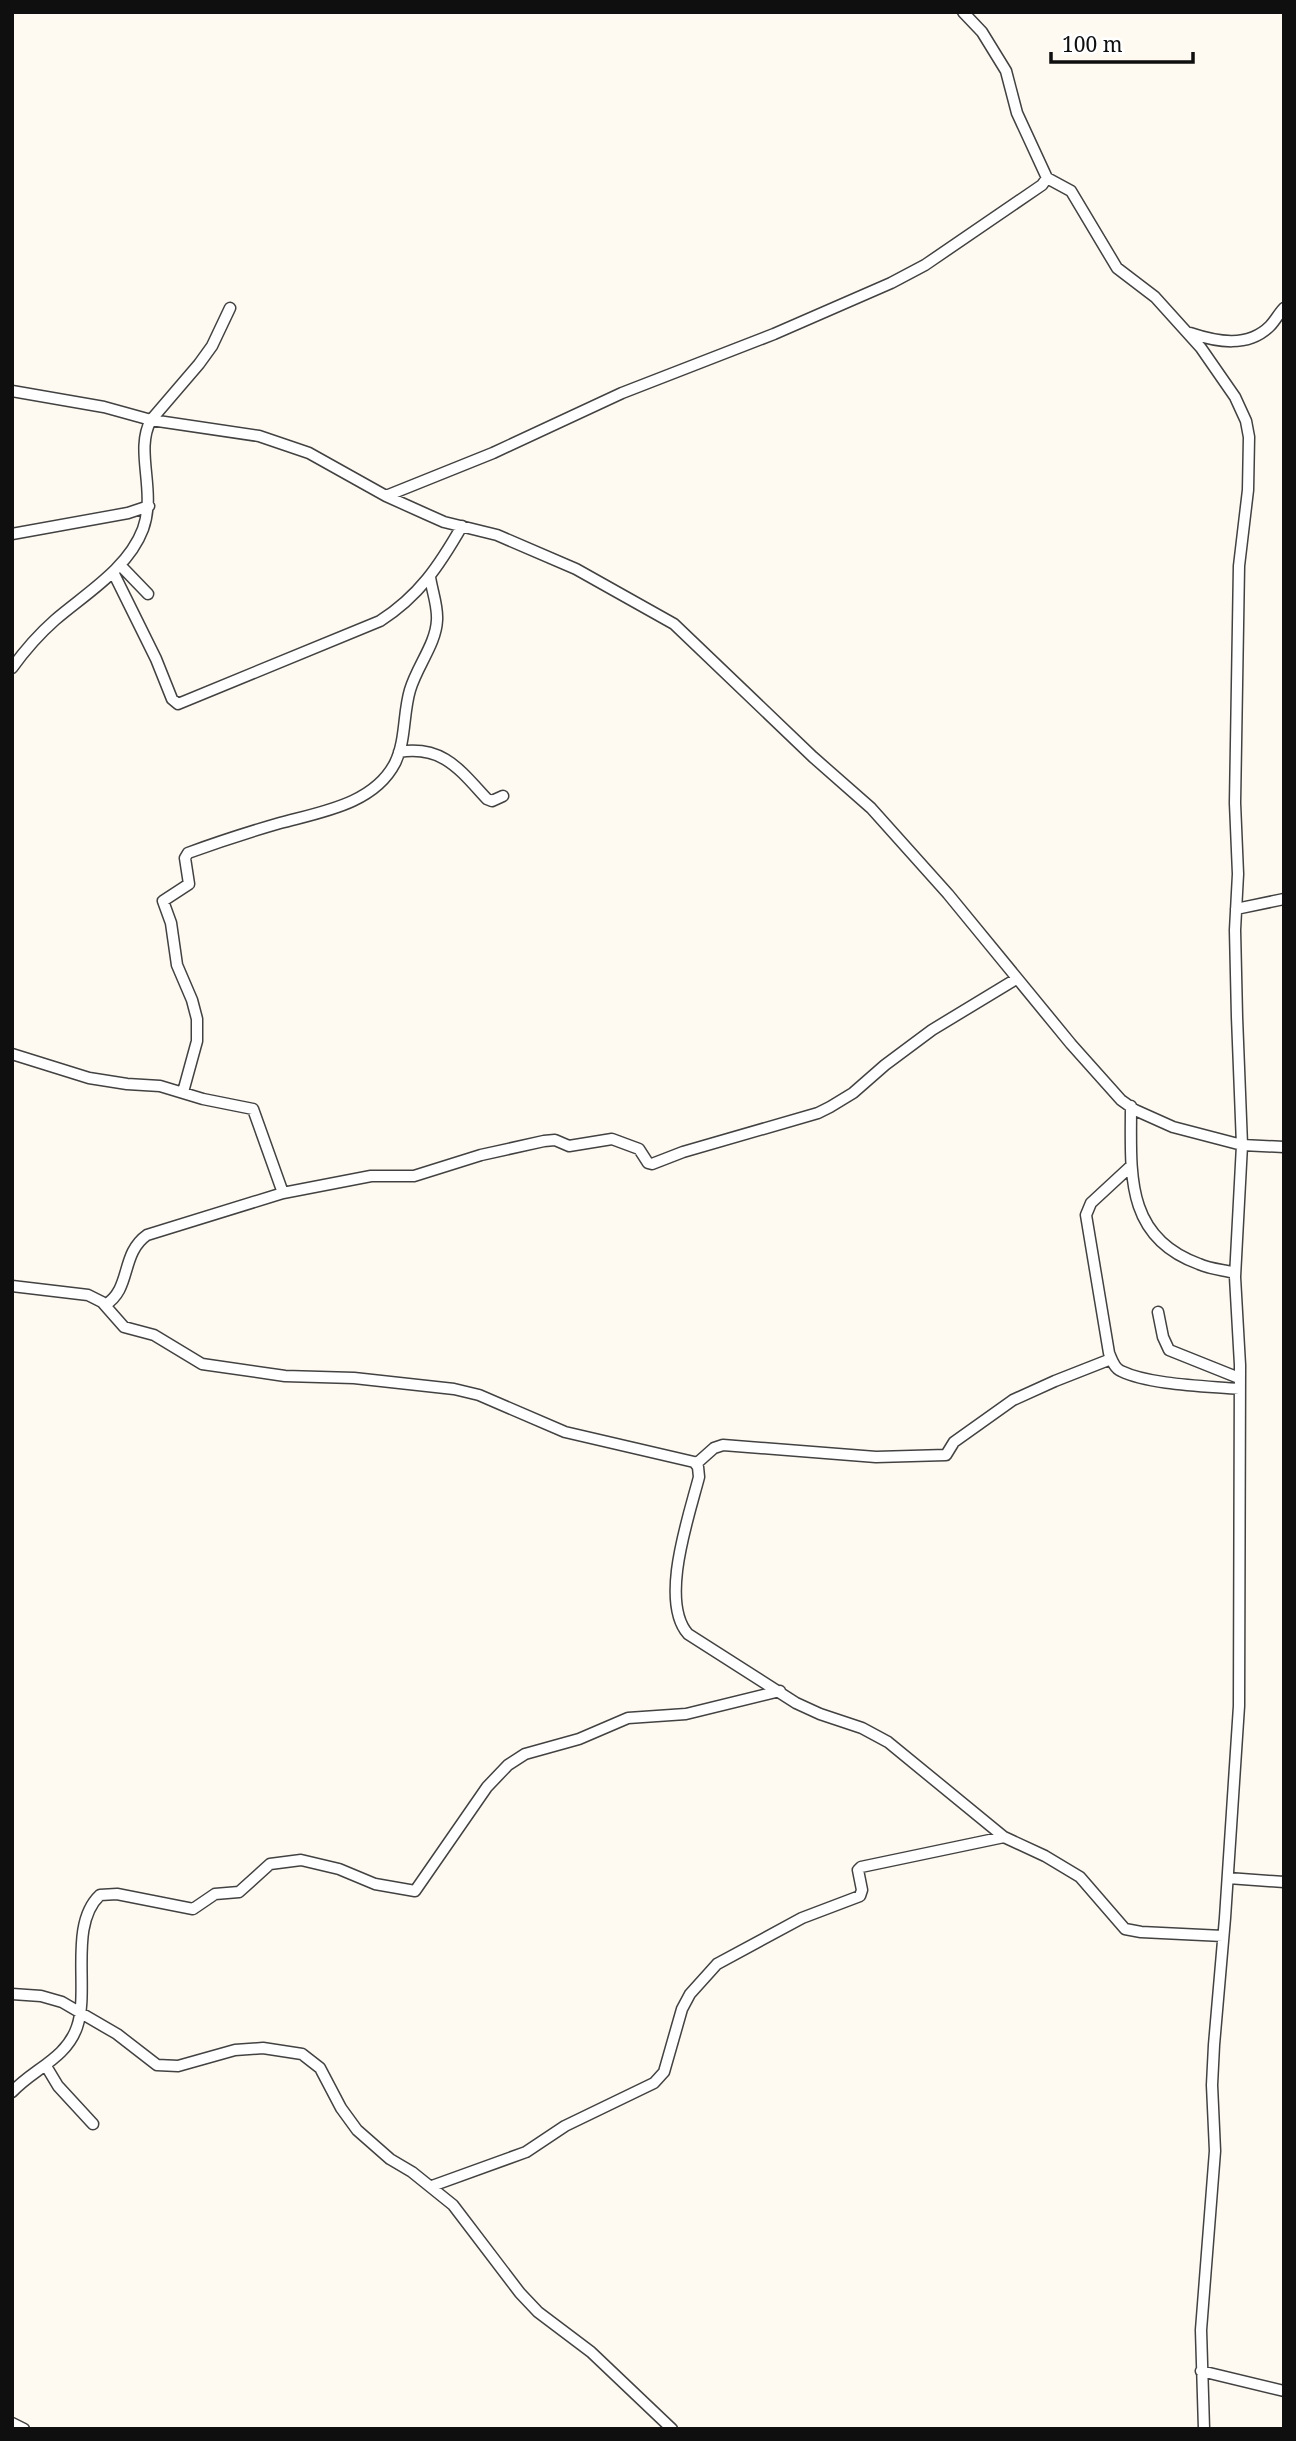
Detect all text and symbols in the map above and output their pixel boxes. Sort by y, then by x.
scale bar [1051,21,1193,65]
text: 100 m [1062,30,1123,58]

